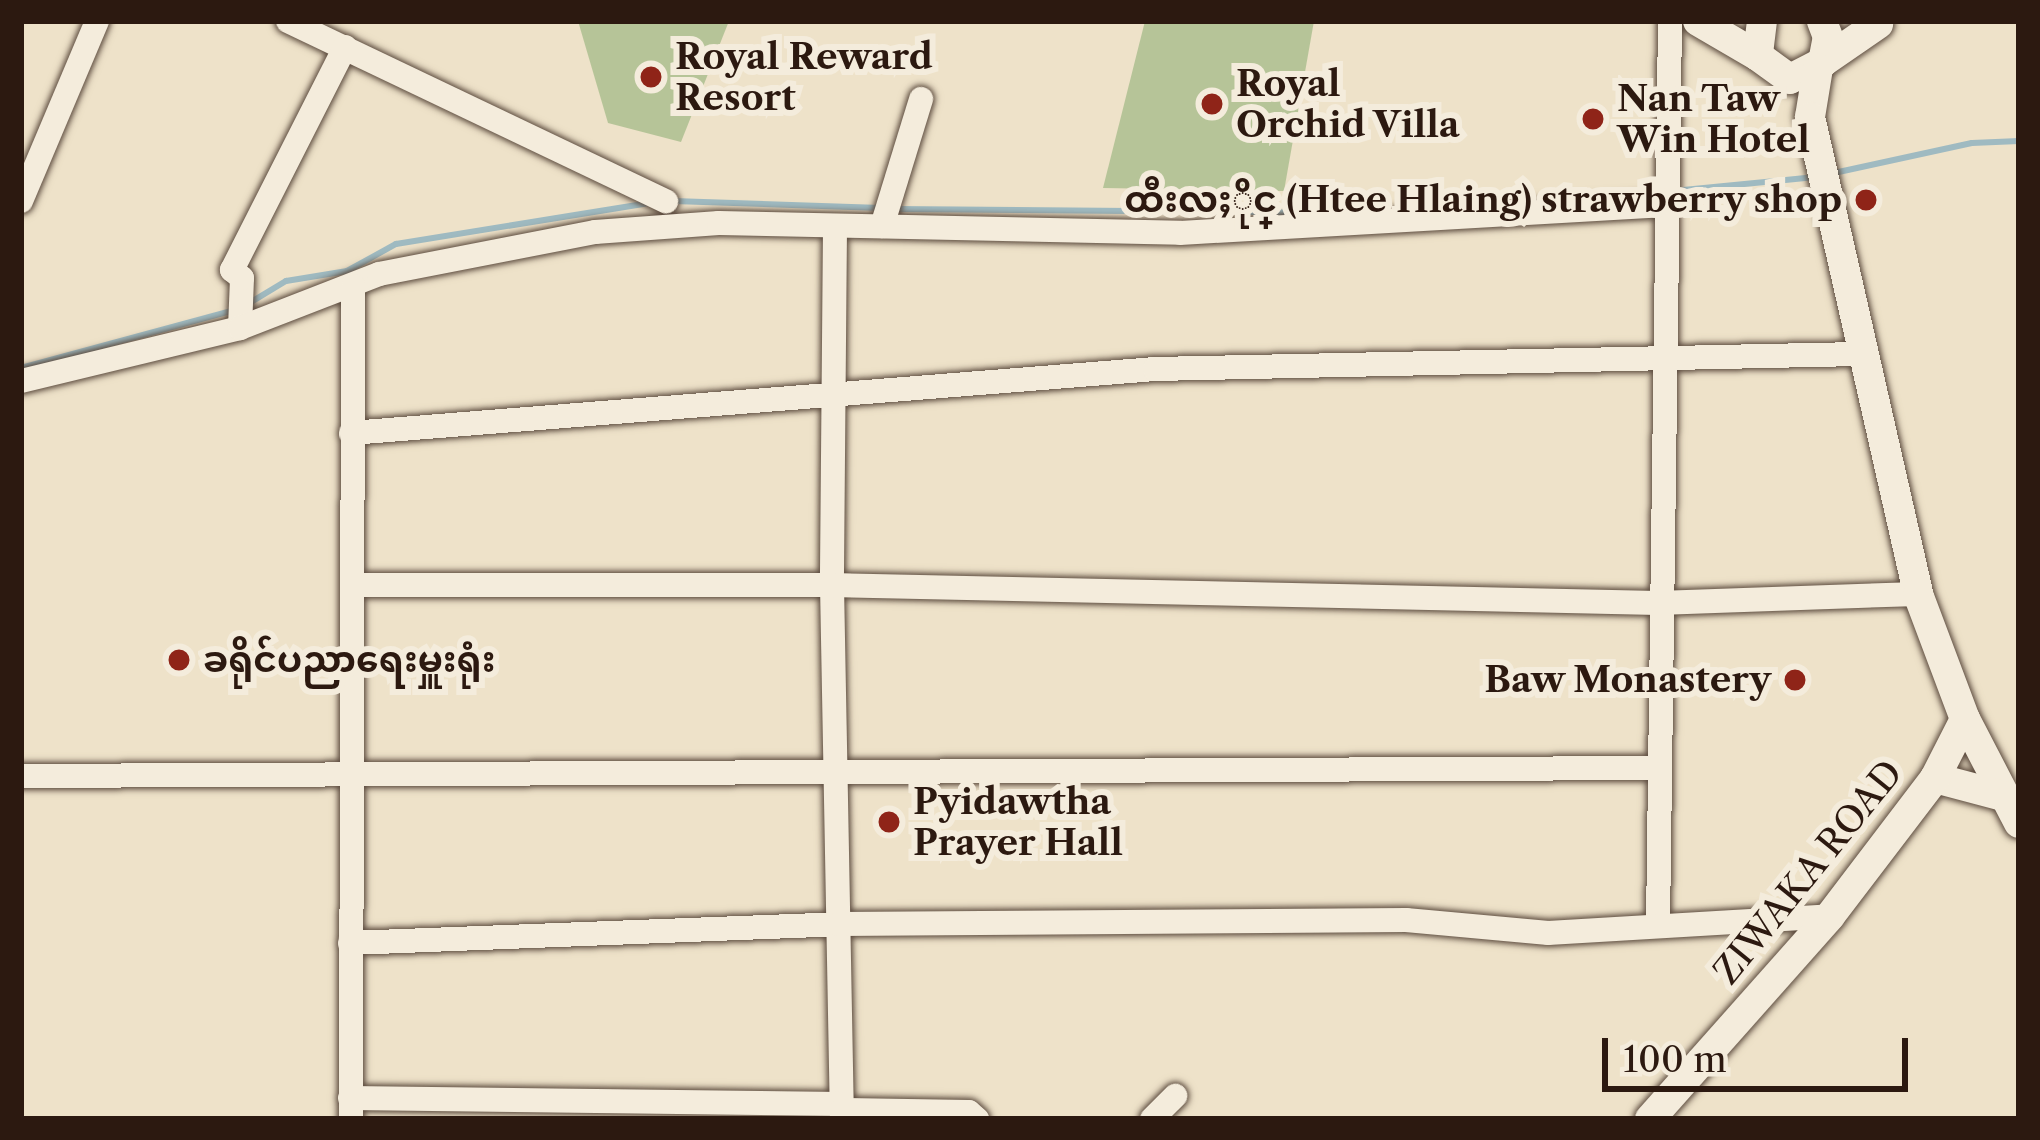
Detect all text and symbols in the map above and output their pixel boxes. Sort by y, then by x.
place label: Royal Reward Resort [675,34,933,119]
place label: Royal Orchid Villa [1236,61,1461,146]
marker: Royal Reward Resort [638,64,664,90]
place label: Nan Taw Win Hotel [1617,76,1810,161]
marker: Royal Orchid Villa [1199,91,1225,117]
marker: Nan Taw Win Hotel [1580,106,1606,132]
place label: ထီးလႈိုင္ (Htee Hlaing) strawberry shop [1123,178,1842,222]
marker: ထီးလႈိုင္ (Htee Hlaing) strawberry shop [1853,187,1879,213]
place label: ခရိုင်ပညာရေးမှူးရုံး [203,638,495,682]
marker: ခရိုင်ပညာရေးမှူးရုံး [166,647,192,673]
place label: Baw Monastery [1483,658,1771,702]
marker: Baw Monastery [1782,667,1808,693]
street label: ZIWAKA ROAD [1704,751,1912,993]
place label: Pyidawtha Prayer Hall [913,779,1123,864]
marker: Pyidawtha Prayer Hall [876,809,902,835]
scale bar [1608,1014,1914,1088]
text: 100 m [1623,1037,1727,1081]

